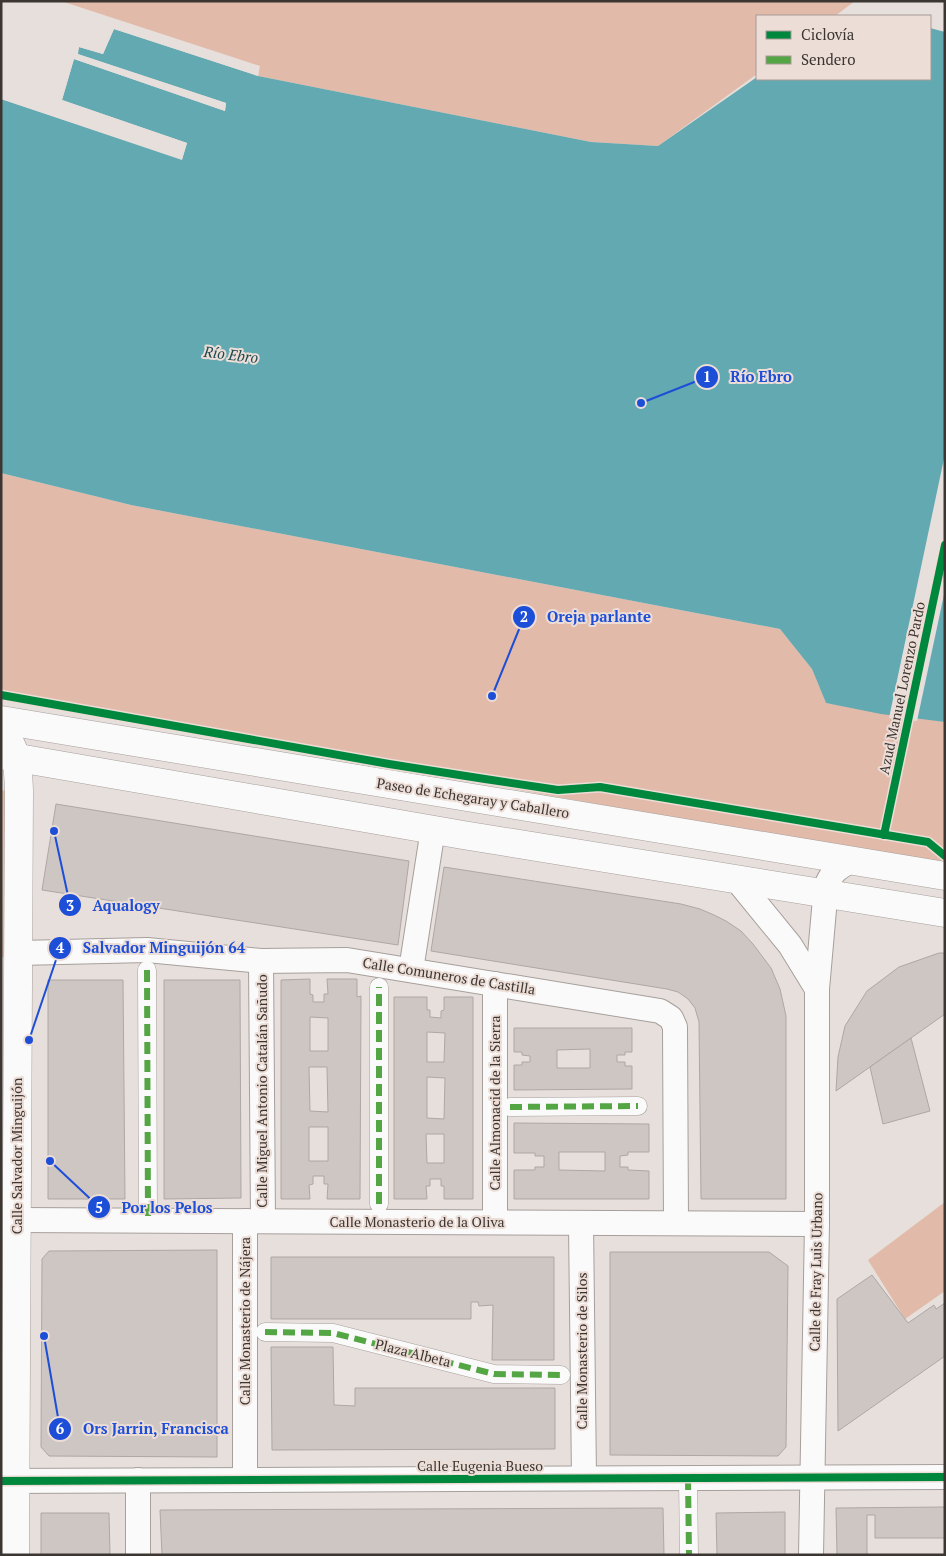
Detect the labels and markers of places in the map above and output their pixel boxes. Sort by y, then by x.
callout: Río Ebro [695,362,801,392]
callout: Oreja parlante [512,602,661,632]
callout: Aqualogy [57,890,169,920]
callout: Salvador Minguijón 64 [48,933,255,963]
callout: Por los Pelos [86,1192,222,1222]
callout: Ors Jarrin, Francisca [48,1414,239,1444]

